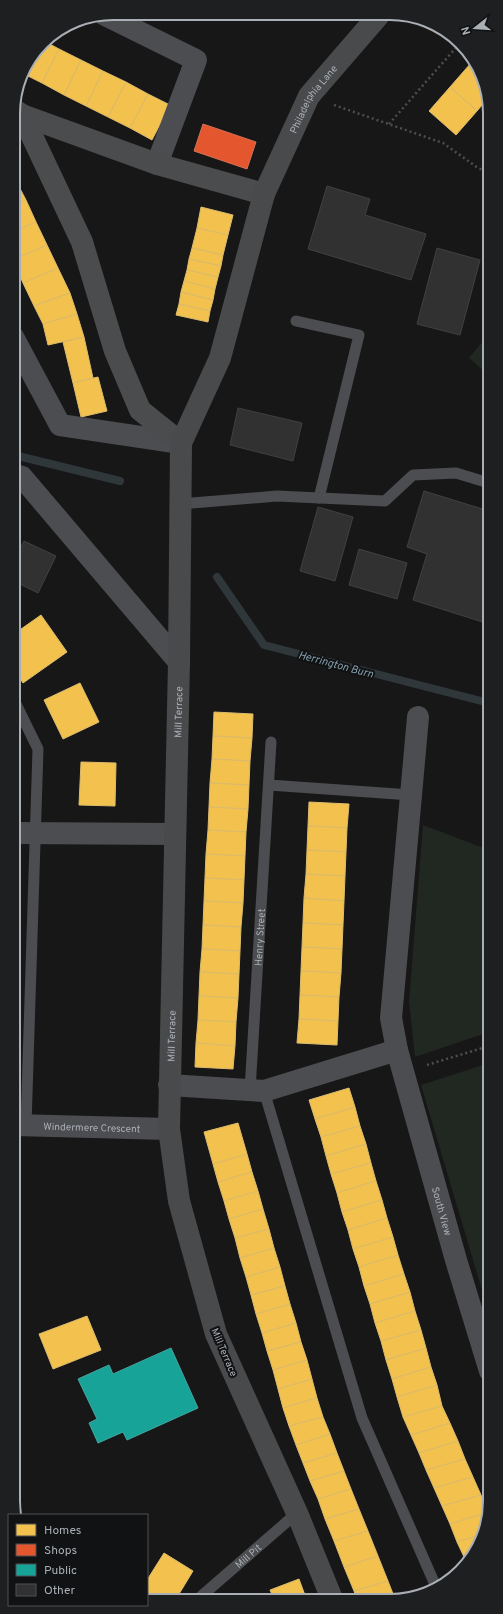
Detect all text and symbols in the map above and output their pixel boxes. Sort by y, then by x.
north arrow [455,8,495,48]
text: N [459,25,474,36]
street label: Philadelphia Lane [288,63,341,136]
water label: Herrington Burn [297,648,375,682]
street label: Mill Terrace [172,686,186,738]
street label: Henry Street [252,908,269,966]
street label: Mill Terrace [165,1010,180,1062]
street label: Windermere Crescent [43,1121,141,1136]
street label: South View [428,1186,454,1237]
street label: Mill Terrace [208,1326,240,1379]
legend [8,1514,148,1606]
text: Homes [44,1523,81,1539]
street label: Mill Pit [233,1542,265,1572]
text: Shops [44,1543,77,1559]
text: Public [44,1563,77,1579]
text: Other [44,1583,76,1599]

